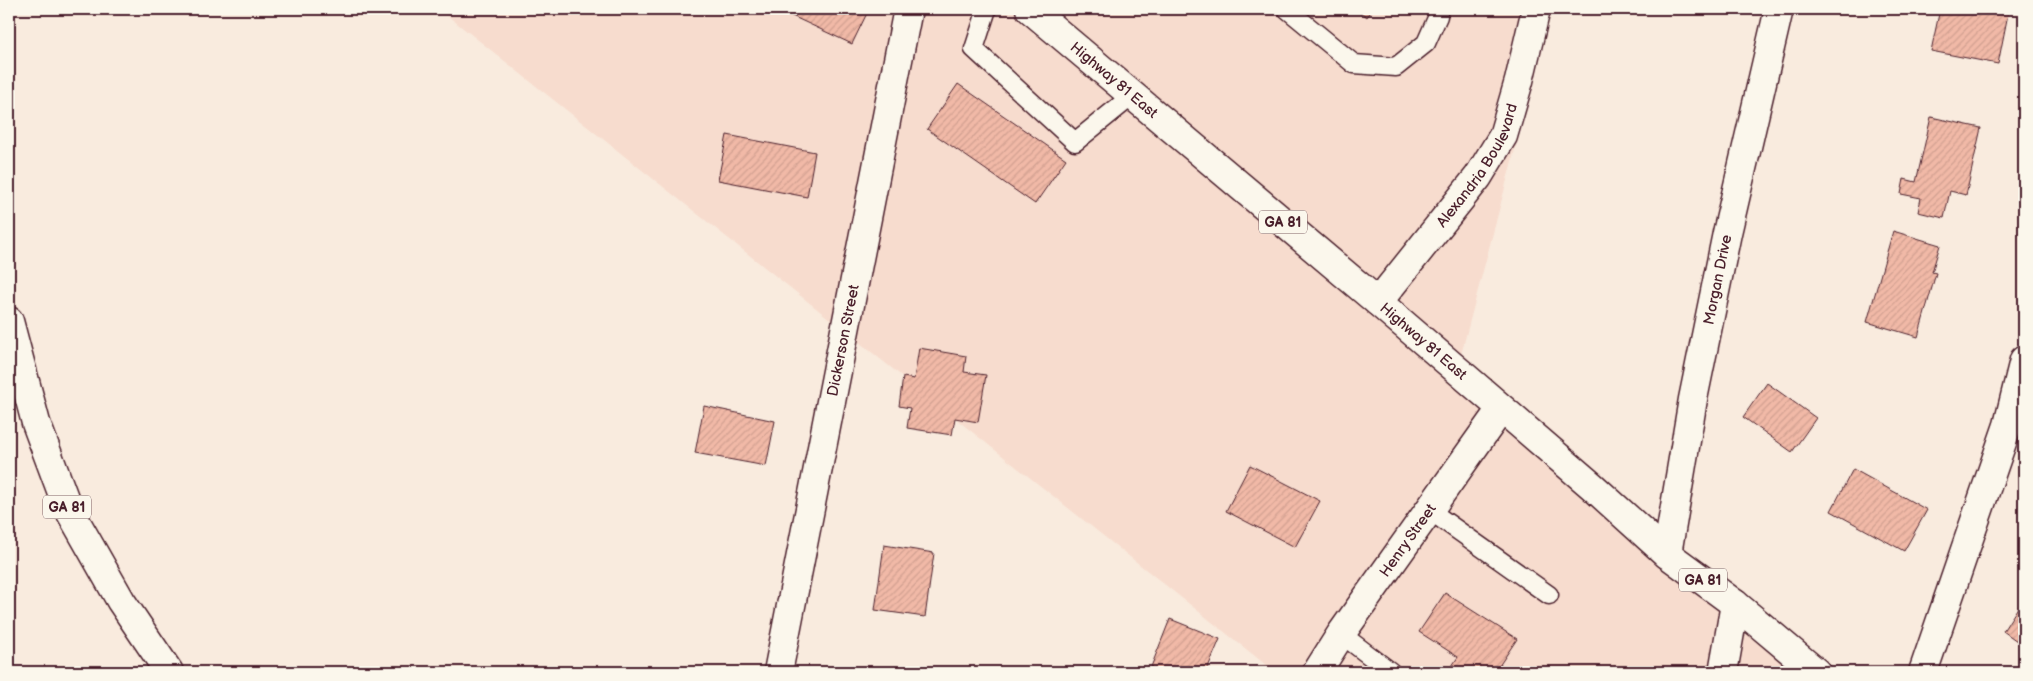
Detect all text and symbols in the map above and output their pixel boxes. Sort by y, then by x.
street label: Highway 81 East [1066,38,1162,122]
street label: Alexandria Boulevard [1432,101,1521,231]
road number: GA 81 [1259,210,1307,233]
street label: Morgan Drive [1699,233,1736,326]
street label: Dickerson Street [823,283,863,398]
street label: Highway 81 East [1376,299,1471,384]
road number: GA 81 [43,496,91,518]
street label: Henry Street [1375,500,1440,581]
road number: GA 81 [1679,568,1727,592]

